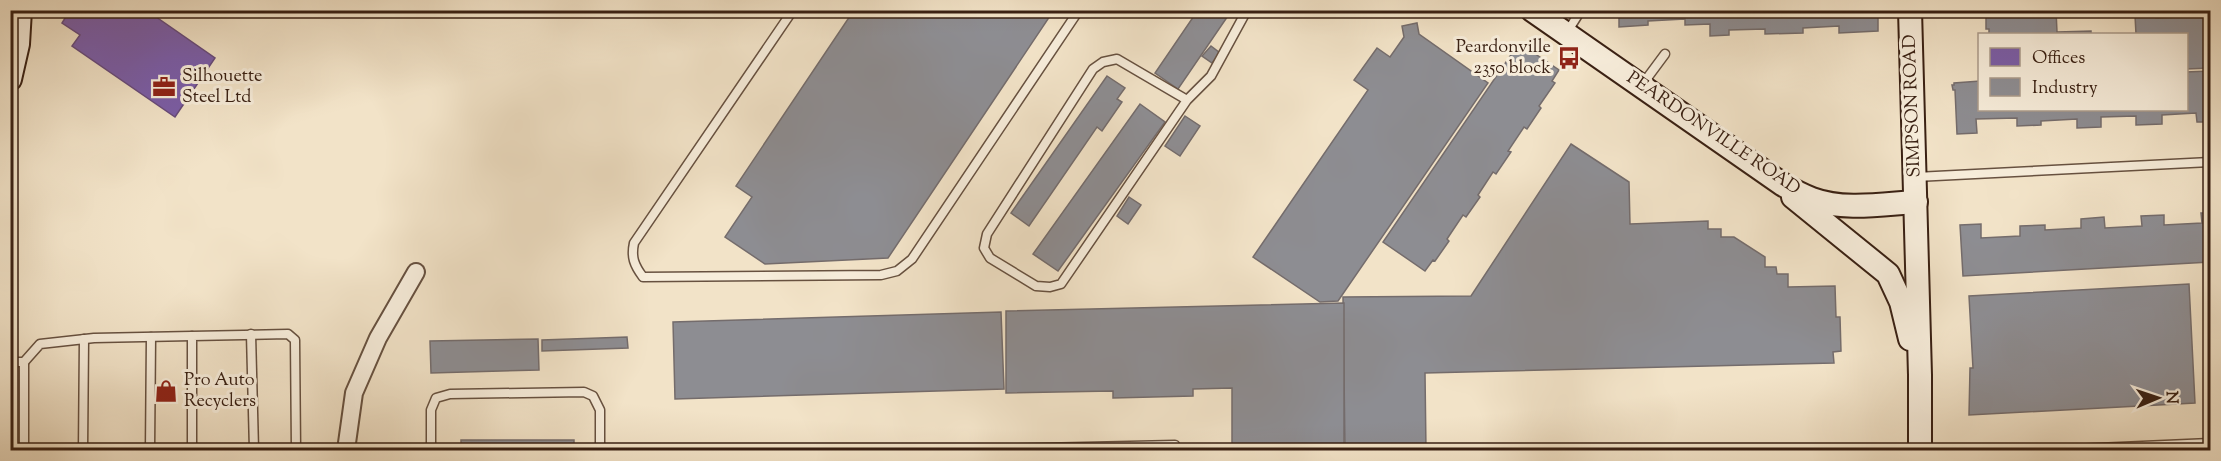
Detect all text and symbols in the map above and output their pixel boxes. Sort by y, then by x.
legend [1978,33,2188,111]
street label: SIMPSON ROAD [1898,34,1928,178]
place label: Peardonville 2350 block [1456,35,1551,82]
bus stop icon: Peardonville 2350 block [1556,45,1582,71]
text: Offices [2032,46,2085,72]
place label: Silhouette Steel Ltd [182,64,262,111]
street label: PEARDONVILLE ROAD [1621,66,1805,202]
office icon: Silhouette Steel Ltd [151,74,177,100]
text: Industry [2032,76,2098,102]
place label: Pro Auto Recyclers [184,368,256,415]
north arrow [2128,368,2188,428]
shop icon: Pro Auto Recyclers [153,378,179,404]
text: N [2159,391,2182,405]

